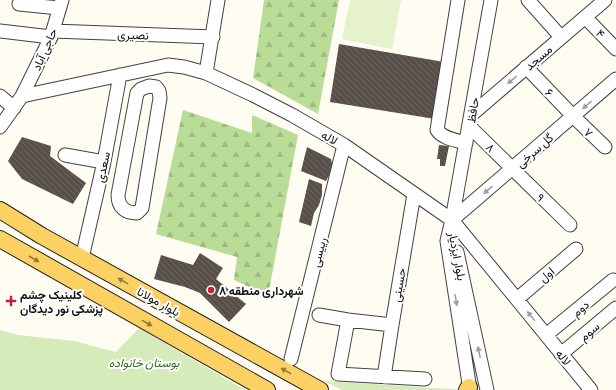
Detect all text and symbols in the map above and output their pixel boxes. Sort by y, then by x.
street label: نصیری [117,24,149,44]
street label: ۴ [592,24,610,42]
street label: حاجی آباد [27,25,61,73]
street label: مسجد [520,40,556,74]
one-way arrow [507,75,516,84]
street label: ۶ [541,84,559,100]
street label: حافظ [461,96,483,124]
one-way arrow [581,100,592,109]
street label: ۷ [580,123,598,141]
street label: لاله [318,125,342,149]
street label: گل سرخی [511,129,557,171]
street label: ۸ [482,138,500,156]
street label: سعدی [90,150,114,184]
one-way arrow [483,185,493,194]
street label: ۹ [533,189,549,205]
street label: بلوار ایزدیار [444,229,472,282]
street label: رییسی [306,235,330,269]
one-way arrow [28,255,39,262]
street label: اول [534,262,558,286]
street label: حسینی [386,267,410,303]
one-way arrow [117,277,129,284]
place label: شهرداری منطقه ۸ [219,281,304,299]
street label: بلوار مولانا [134,282,184,320]
place label: کلینیک چشم پزشکی نور دیدگان [20,285,103,317]
marker: شهرداری منطقه ۸ [206,285,216,295]
one-way arrow [453,294,459,306]
marker: کلینیک چشم پزشکی نور دیدگان [5,295,17,307]
street label: دوم [567,295,593,321]
one-way arrow [527,311,535,322]
street label: سوم [575,317,603,345]
one-way arrow [141,319,153,326]
street label: لاله [552,345,576,369]
one-way arrow [475,346,481,358]
park label: بوستان خانواده [109,353,180,371]
one-way arrow [280,368,292,374]

